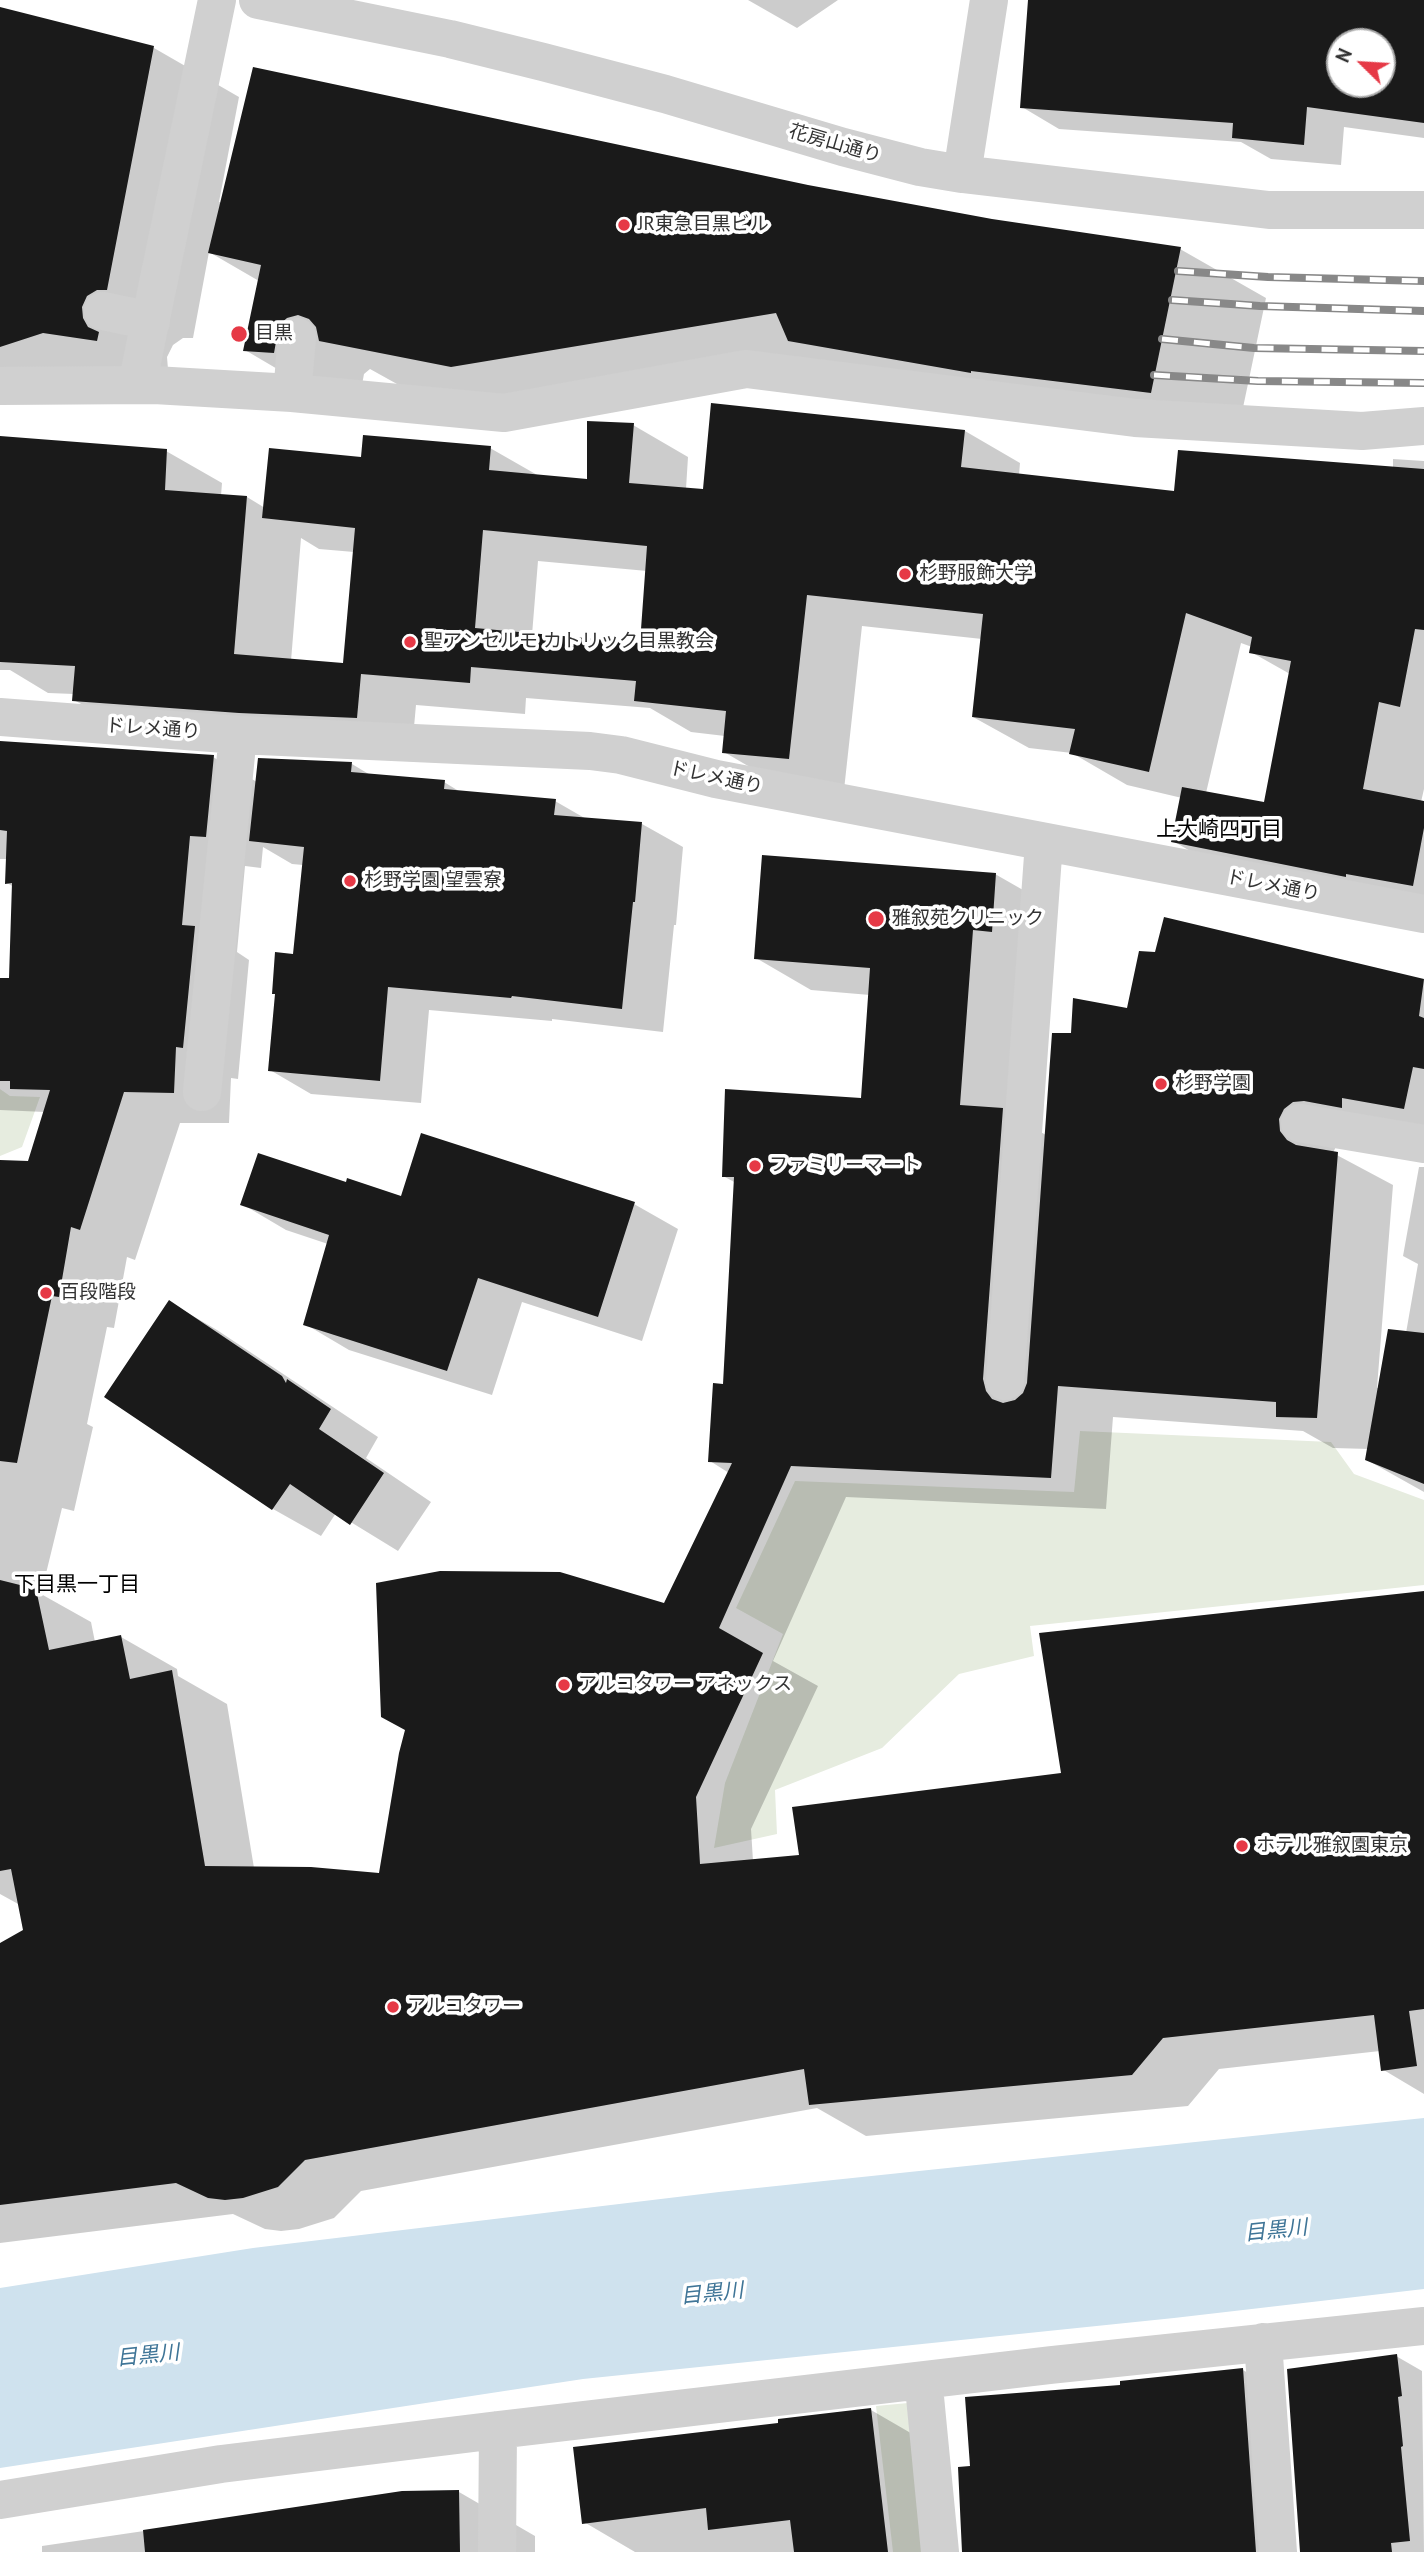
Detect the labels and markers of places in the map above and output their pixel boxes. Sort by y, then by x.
place label: JR東急目黒ビル [638,214,769,236]
marker: JR東急目黒ビル [616,217,632,233]
place label: 目黒 [255,323,293,345]
marker: 目黒 [229,324,249,344]
place label: 杉野服飾大学 [919,563,1033,585]
marker: 杉野服飾大学 [897,566,913,582]
place label: 聖アンセルモ カトリック目黒教会 [424,631,714,653]
marker: 聖アンセルモ カトリック目黒教会 [402,634,418,650]
place label: 杉野学園 望雲寮 [364,870,502,892]
marker: 杉野学園 望雲寮 [342,873,358,889]
place label: 雅叙苑クリニック [892,908,1044,930]
marker: 雅叙苑クリニック [866,909,886,929]
place label: 杉野学園 [1175,1073,1251,1095]
marker: 杉野学園 [1153,1076,1169,1092]
place label: ファミリーマート [769,1155,921,1177]
marker: ファミリーマート [747,1158,763,1174]
place label: 百段階段 [60,1282,136,1304]
marker: 百段階段 [38,1285,54,1301]
place label: アルコタワー アネックス [578,1674,792,1696]
marker: アルコタワー アネックス [556,1677,572,1693]
place label: ホテル雅叙園東京 [1256,1835,1408,1857]
marker: ホテル雅叙園東京 [1234,1838,1250,1854]
place label: アルコタワー [407,1996,521,2018]
marker: アルコタワー [385,1999,401,2015]

